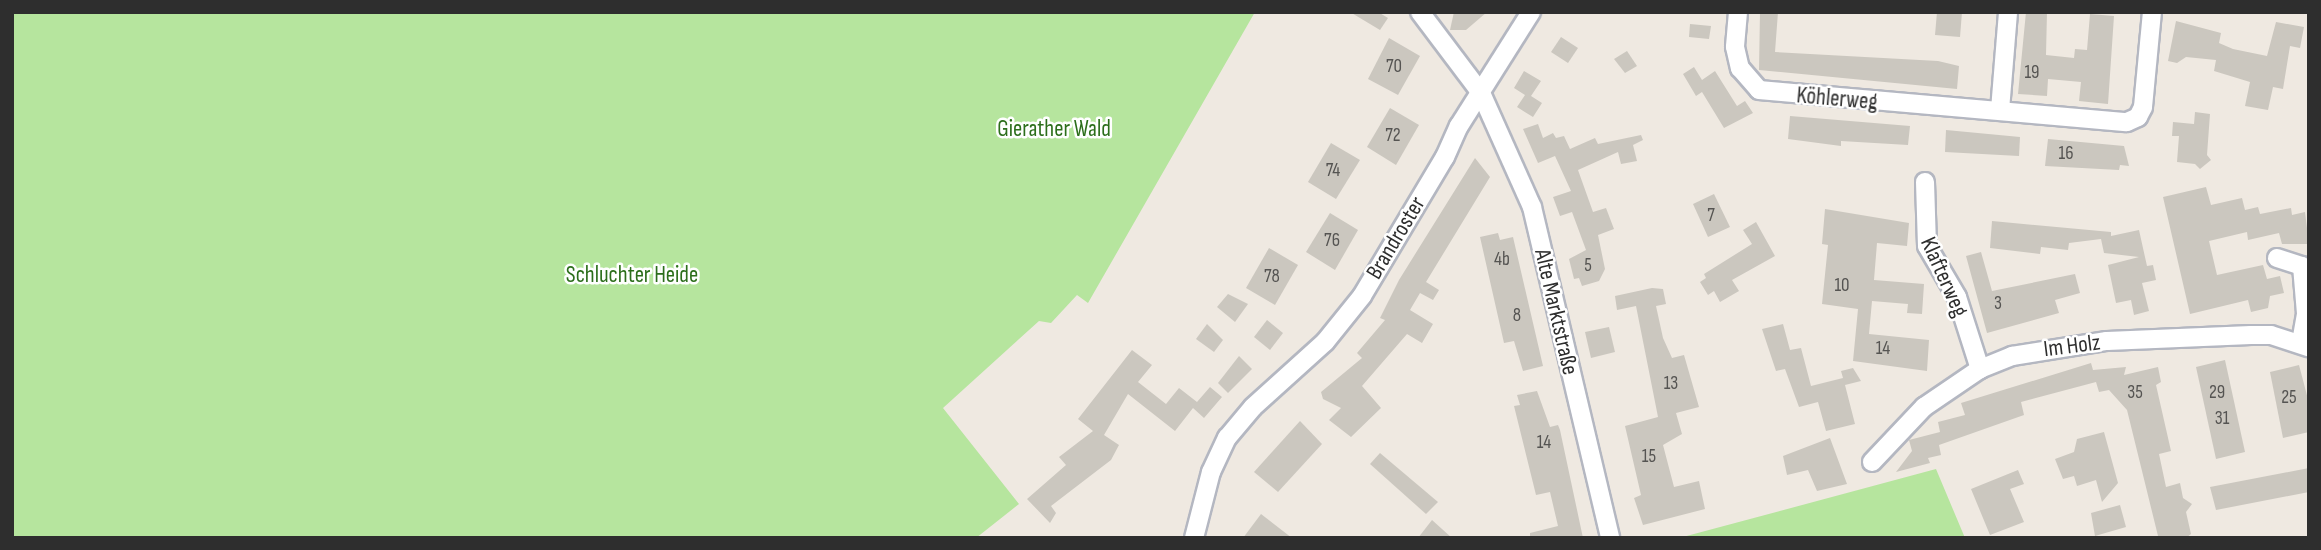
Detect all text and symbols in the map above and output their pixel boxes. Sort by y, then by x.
house number: 70 [1386,56,1402,78]
house number: 19 [2024,62,2040,84]
street label: Köhlerweg [1795,82,1879,116]
park label: Gierather Wald [997,115,1111,143]
house number: 72 [1385,125,1401,147]
house number: 16 [2059,143,2073,165]
house number: 74 [1326,160,1340,182]
street label: Brandroster [1361,192,1431,284]
house number: 7 [1707,205,1715,227]
house number: 76 [1324,230,1340,252]
street label: Klafterweg [1914,233,1974,321]
street label: Alte Marktstraße [1528,246,1584,378]
house number: 4b [1494,249,1510,271]
house number: 5 [1584,255,1592,277]
park label: Schluchter Heide [566,261,698,289]
house number: 78 [1264,266,1280,288]
house number: 10 [1834,275,1850,297]
house number: 3 [1994,293,2002,315]
house number: 8 [1513,305,1521,327]
street label: Im Holz [2042,329,2102,363]
house number: 14 [1876,338,1890,360]
house number: 13 [1664,373,1678,395]
house number: 35 [2127,382,2143,404]
house number: 29 [2209,382,2225,404]
house number: 25 [2281,387,2297,409]
house number: 31 [2215,408,2229,430]
house number: 14 [1537,432,1551,454]
house number: 15 [1642,446,1656,468]

